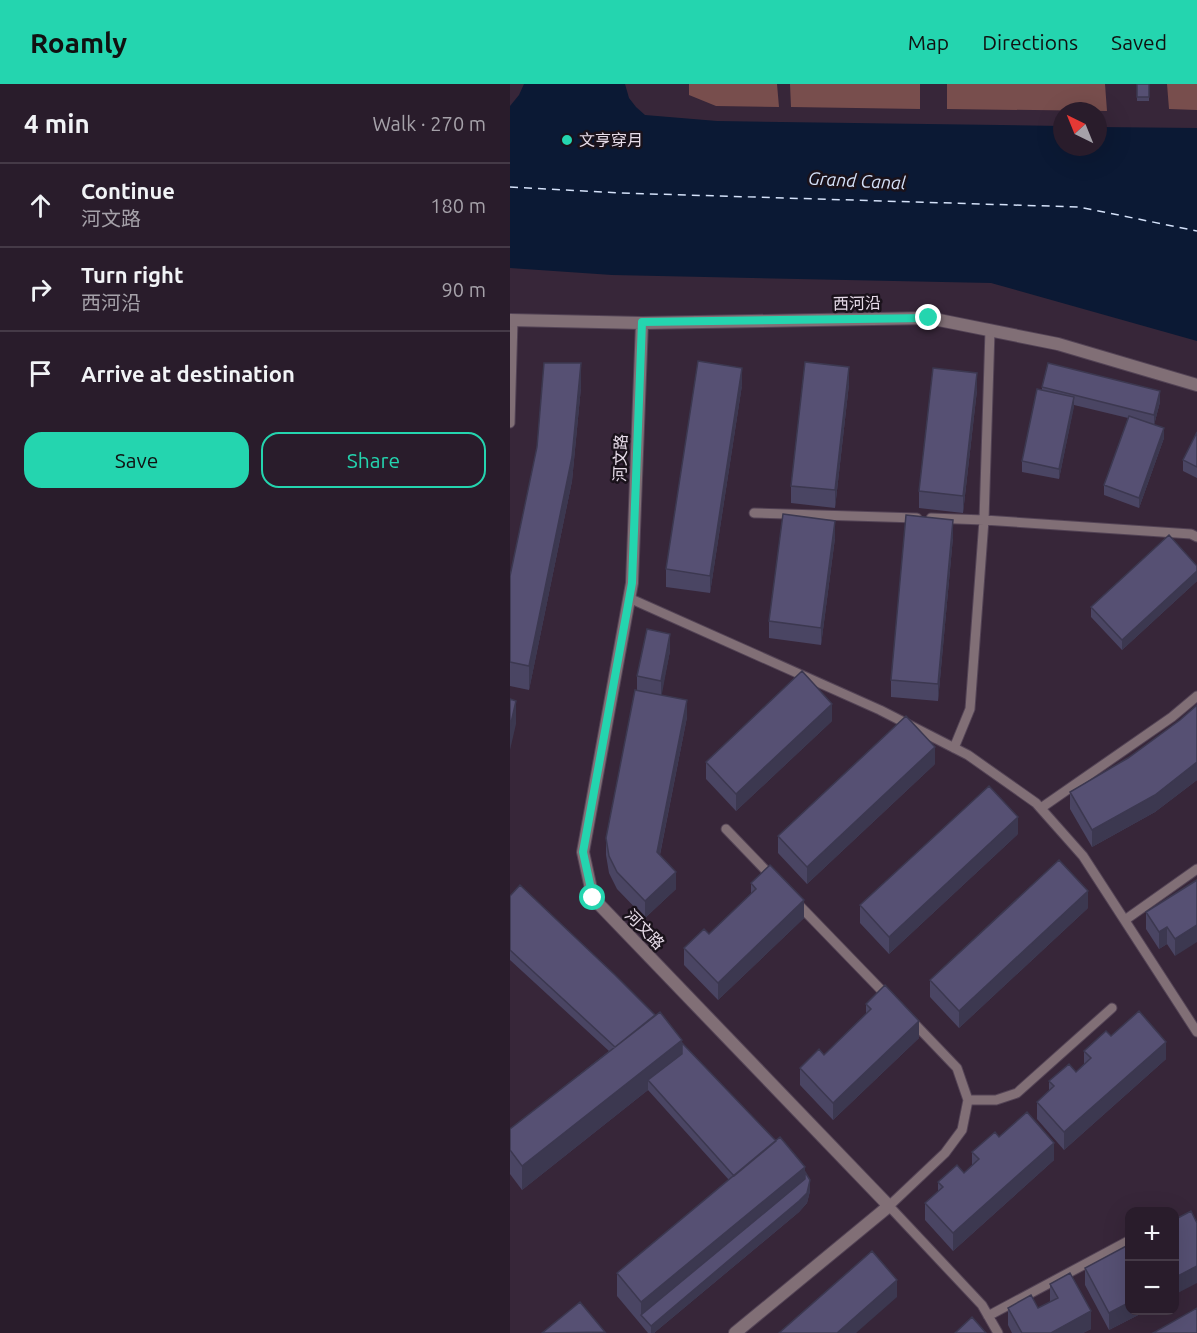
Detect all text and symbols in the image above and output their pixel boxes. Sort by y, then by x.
text: Roamly [30,27,127,58]
text: Map [908,30,949,54]
text: Directions [982,30,1078,54]
text: Saved [1111,30,1167,54]
north arrow [1053,102,1107,156]
text: 4 min [24,109,90,138]
text: Walk · 270 m [373,112,486,135]
place label: 文亨穿月 [579,131,643,149]
marker: 文亨穿月 [560,133,574,147]
water label: Grand Canal [808,167,906,193]
text: Continue [81,178,175,203]
icon: ahead [24,189,57,222]
text: 180 m [430,194,486,217]
text: 河文路 [81,207,141,230]
text: Turn right [81,262,183,287]
icon: right [24,273,57,306]
text: 90 m [442,278,486,301]
text: 西河沿 [81,291,141,314]
street label: 西河沿 [833,294,881,312]
route end [915,304,941,330]
icon: arrive [24,357,57,390]
text: Arrive at destination [81,361,295,386]
button: Save [24,432,249,488]
button: Share [261,432,486,488]
street label: 河文路 [610,434,630,482]
route start [579,884,605,910]
street label: 河文路 [622,905,668,953]
map controls [1125,1207,1179,1315]
button: + [1125,1207,1179,1261]
button: − [1125,1261,1179,1315]

